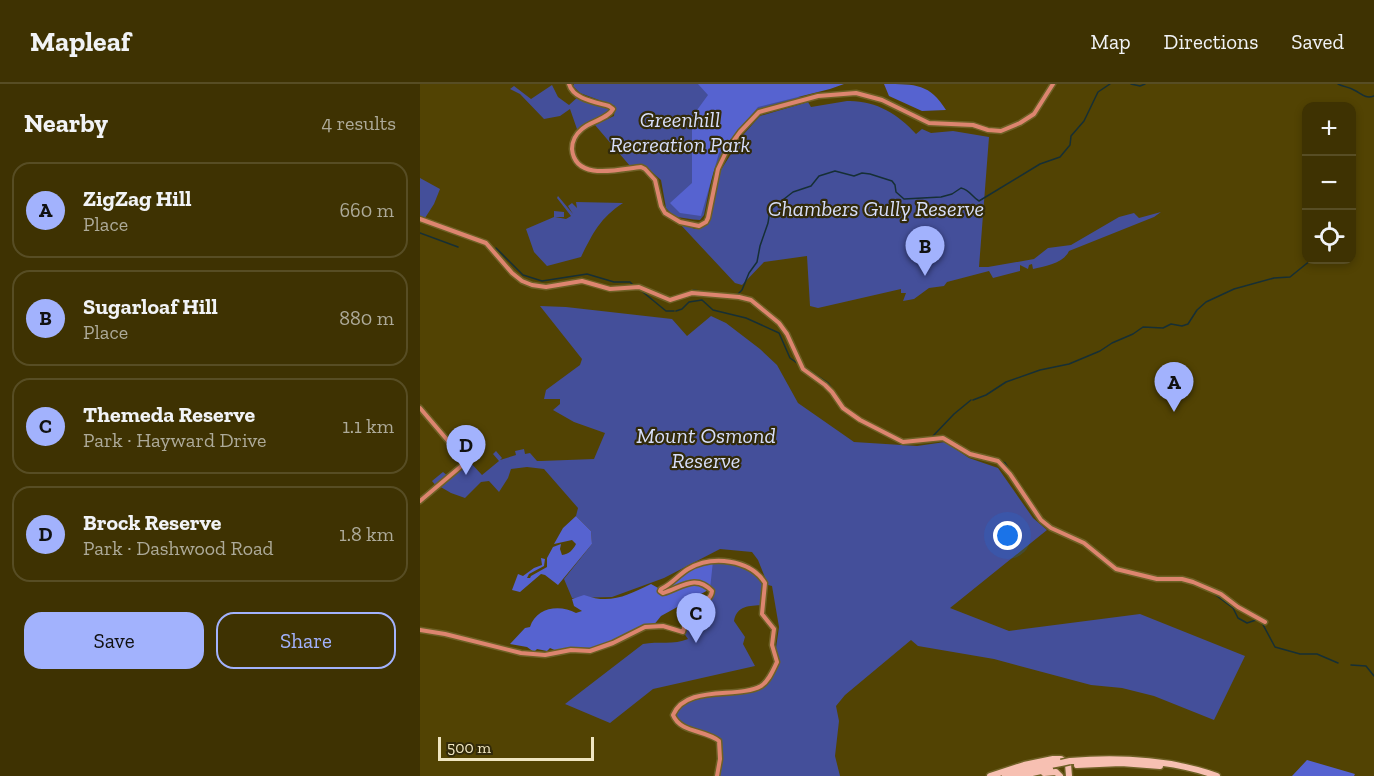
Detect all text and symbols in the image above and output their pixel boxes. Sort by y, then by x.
text: Mapleaf [30,25,130,58]
text: Map [1091,29,1131,54]
text: Directions [1164,29,1258,54]
text: Saved [1291,29,1344,54]
map controls [1302,102,1356,264]
button: + [1302,102,1356,156]
park label: Greenhill Recreation Park [610,106,751,158]
text: Nearby [24,107,108,139]
text: 4 results [321,111,396,135]
button: − [1302,156,1356,210]
text: ZigZag Hill [83,185,191,212]
park label: Chambers Gully Reserve [768,195,984,222]
text: A [39,198,52,222]
text: 660 m [339,198,394,222]
button: locate [1302,210,1356,264]
text: Place [83,212,128,236]
pin: B [906,226,944,276]
text: Sugarloaf Hill [83,293,218,320]
text: B [39,306,52,330]
text: 880 m [339,306,394,330]
text: Place [83,320,128,344]
pin: A [1154,362,1194,412]
text: Themeda Reserve [83,401,255,428]
text: C [39,414,52,438]
text: 1.1 km [342,414,394,438]
park label: Mount Osmond Reserve [636,422,776,474]
pin: D [446,426,486,475]
text: Park · Hayward Drive [83,428,267,452]
text: Brock Reserve [83,509,221,536]
your location [993,521,1022,550]
text: D [39,522,52,546]
text: 1.8 km [339,522,394,546]
text: Park · Dashwood Road [83,536,274,560]
pin: C [676,594,716,643]
button: Save [24,612,204,669]
button: Share [216,612,396,669]
scale bar [438,734,594,762]
text: 500 m [447,738,491,757]

